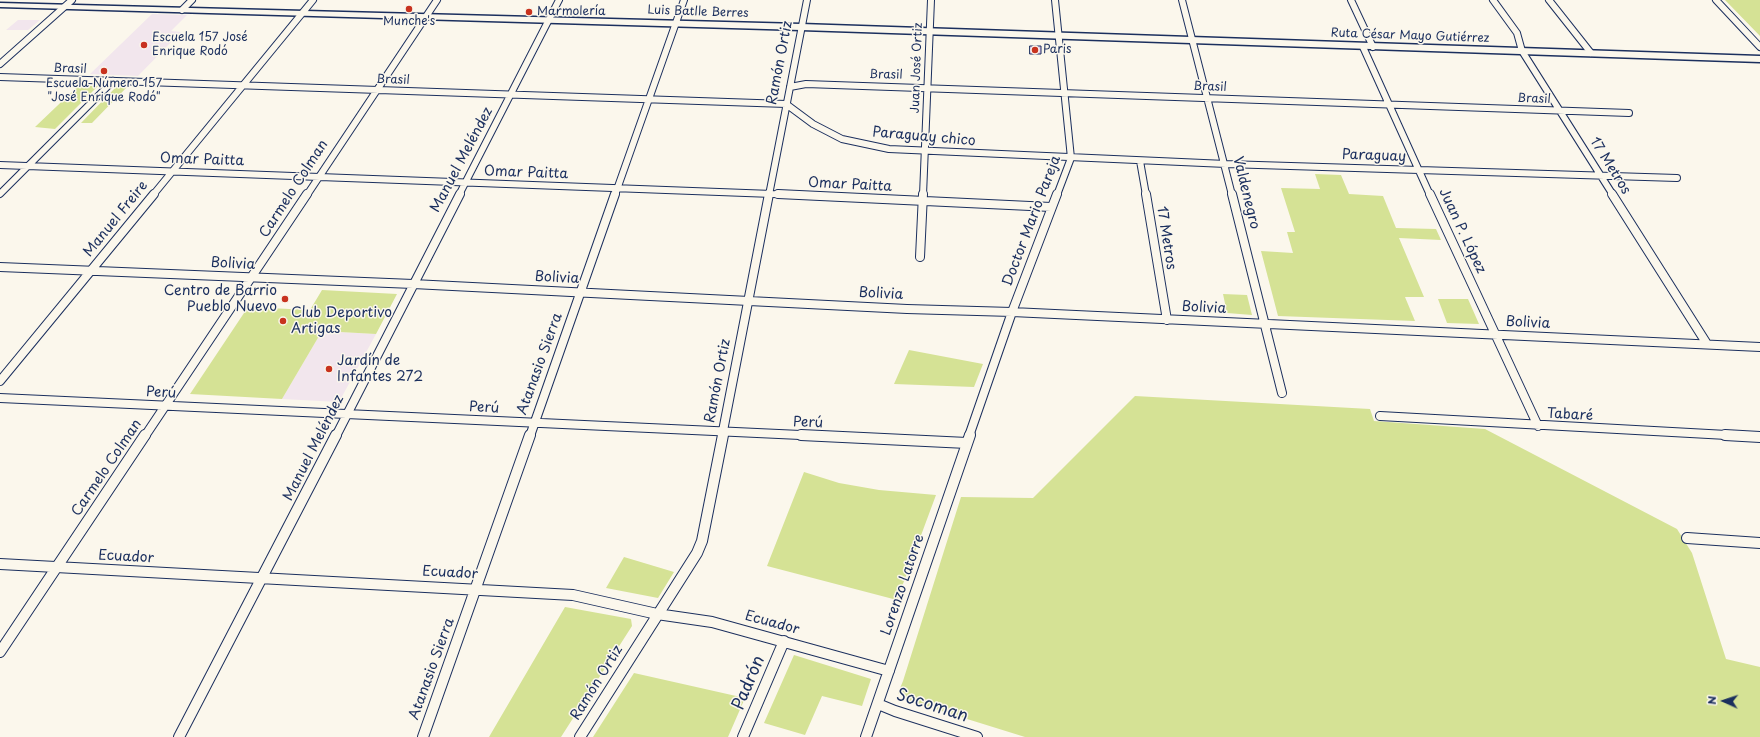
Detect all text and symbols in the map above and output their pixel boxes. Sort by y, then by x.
street label: Luis Batlle Berres [647,3,749,21]
marker: Munche's [404,4,414,14]
place label: Marmolería [537,5,606,19]
marker: Marmolería [524,7,534,17]
place label: Munche's [383,15,435,29]
street label: Ramón Ortiz [764,20,796,106]
street label: Juan José Ortiz [908,22,926,114]
street label: Ruta César Mayo Gutiérrez [1330,26,1490,46]
place label: Escuela 157 José Enrique Rodó [152,31,248,59]
marker: Escuela 157 José Enrique Rodó [139,40,149,50]
place label: Paris [1043,43,1071,57]
marker: Paris [1030,45,1040,55]
street label: Brasil [53,61,87,77]
marker: Escuela Número 157 "José Enrique Rodó" [99,66,109,76]
street label: Brasil [869,68,903,82]
street label: Brasil [376,72,410,88]
place label: Escuela Número 157 "José Enrique Rodó" [46,77,162,105]
street label: Brasil [1193,79,1227,95]
street label: Brasil [1517,91,1551,107]
street label: Manuel Meléndez [427,105,497,215]
street label: Paraguay chico [872,124,976,150]
street label: 17 Metros [1586,134,1634,198]
street label: Carmelo Colman [256,137,332,241]
street label: Paraguay [1342,146,1406,166]
street label: Omar Paitta [160,150,244,170]
street label: Doctor Mario Pareja [999,153,1065,289]
street label: Valdenegro [1229,155,1263,231]
street label: Omar Paitta [484,163,568,183]
street label: Omar Paitta [808,174,892,196]
street label: Manuel Freire [80,178,152,260]
street label: Juan P. López [1435,186,1489,276]
street label: 17 Metros [1153,205,1179,271]
street label: Bolivia [210,254,256,274]
street label: Bolivia [534,268,580,288]
place label: Centro de Barrio Pueblo Nuevo [164,283,277,316]
street label: Bolivia [858,284,904,304]
marker: Centro de Barrio Pueblo Nuevo [280,294,290,304]
street label: Bolivia [1181,298,1227,318]
place label: Club Deportivo Artigas [291,305,392,338]
street label: Atanasio Sierra [514,311,566,417]
street label: Bolivia [1505,313,1551,333]
marker: Club Deportivo Artigas [278,316,288,326]
street label: Ramón Ortiz [702,338,734,424]
place label: Jardín de Infantes 272 [337,353,423,386]
marker: Jardín de Infantes 272 [324,364,334,374]
street label: Perú [145,384,177,402]
street label: Manuel Meléndez [280,392,348,504]
street label: Perú [468,399,500,417]
street label: Tabaré [1547,405,1593,425]
street label: Perú [793,414,823,432]
street label: Carmelo Colman [68,416,146,520]
street label: Lorenzo Latorre [878,532,928,638]
street label: Ecuador [98,547,154,567]
street label: Ecuador [422,563,478,583]
street label: Ecuador [743,608,801,638]
street label: Atanasio Sierra [406,616,458,722]
street label: Ramón Ortiz [567,642,627,724]
street label: Padrón [728,653,770,713]
north arrow [1704,681,1744,721]
street label: Socoman [893,685,971,727]
text: N [1703,696,1720,705]

